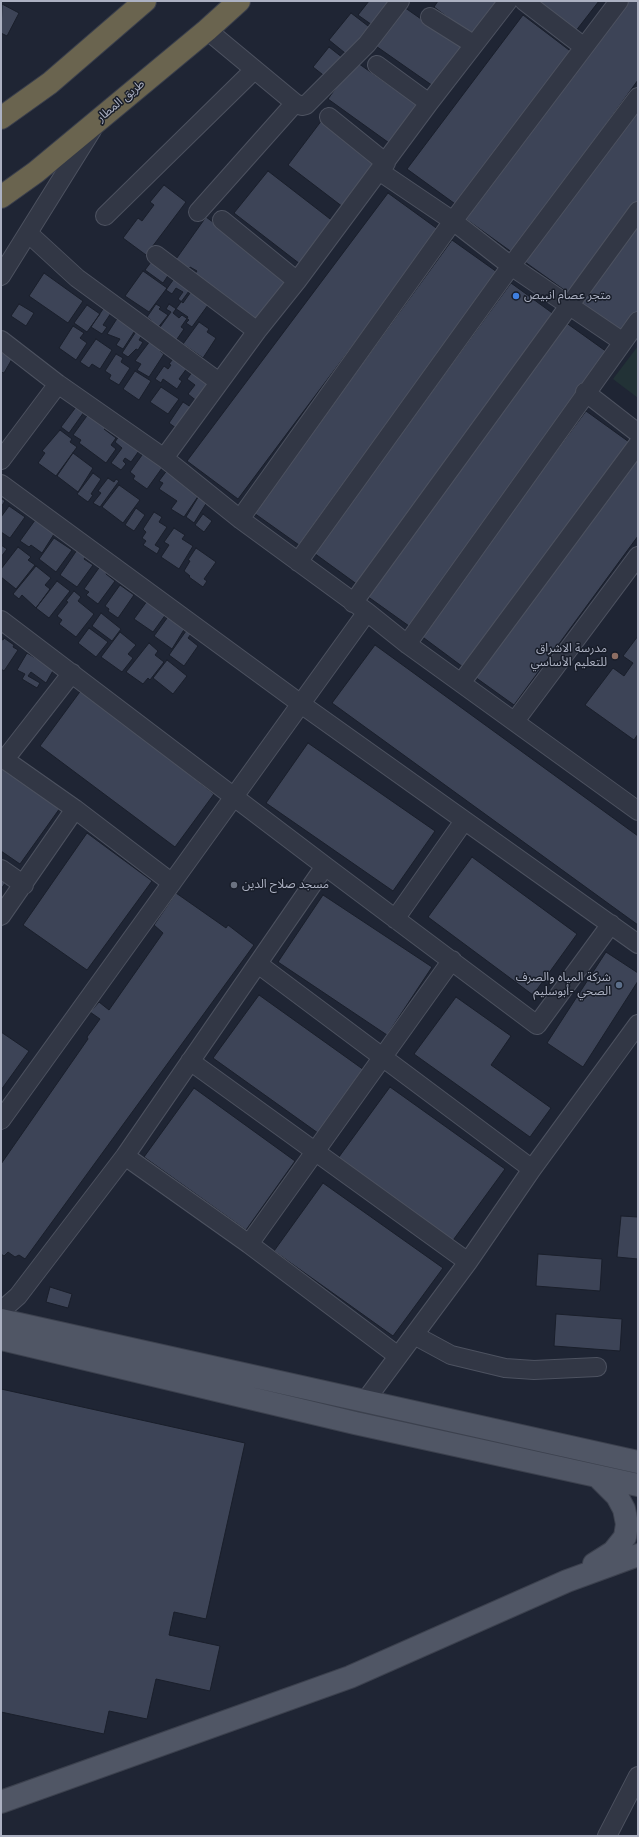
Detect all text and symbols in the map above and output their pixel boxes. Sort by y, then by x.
street label: طريق المطار [94,77,148,125]
place label: متجر عصام انبيص [524,289,611,303]
marker: متجر عصام انبيص [511,291,521,301]
place label: مدرسة الاشراق للتعليم الأساسي [531,642,607,670]
marker: مدرسة الاشراق للتعليم الأساسي [610,651,620,661]
place label: مسجد صلاح الدين [242,878,329,892]
marker: مسجد صلاح الدين [229,880,239,890]
place label: شركة المياه والصرف الصحي -أبوسليم [516,971,611,999]
marker: شركة المياه والصرف الصحي -أبوسليم [614,980,624,990]

